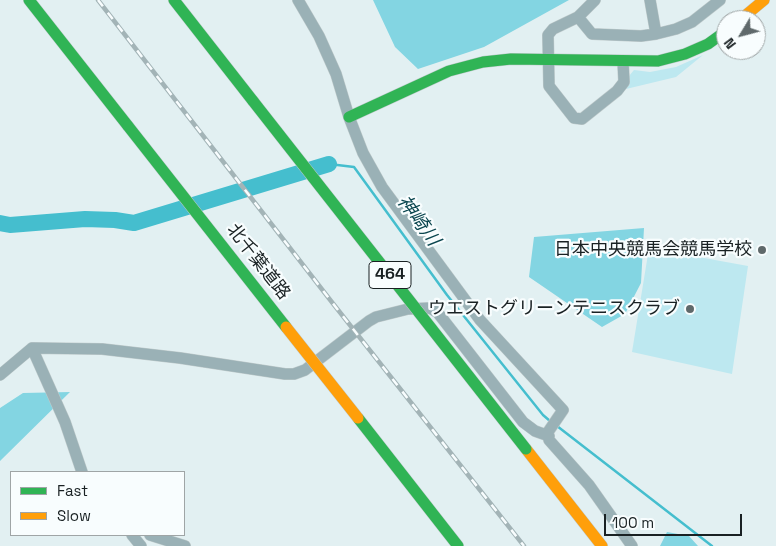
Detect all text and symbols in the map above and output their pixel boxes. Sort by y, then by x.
north arrow [716,10,766,60]
text: N [720,34,740,53]
water label: 神崎川 [392,191,444,251]
street label: 北千葉道路 [222,220,294,304]
place label: 日本中央競馬会競馬学校 [554,239,752,261]
marker: 日本中央競馬会競馬学校 [756,244,768,256]
road number: 464 [369,262,411,288]
place label: ウエストグリーンテニスクラブ [428,298,680,320]
marker: ウエストグリーンテニスクラブ [684,303,696,315]
legend [10,471,185,536]
text: Fast [57,481,88,500]
scale bar [606,504,744,536]
text: Slow [57,506,91,525]
text: 100 m [612,513,654,532]

